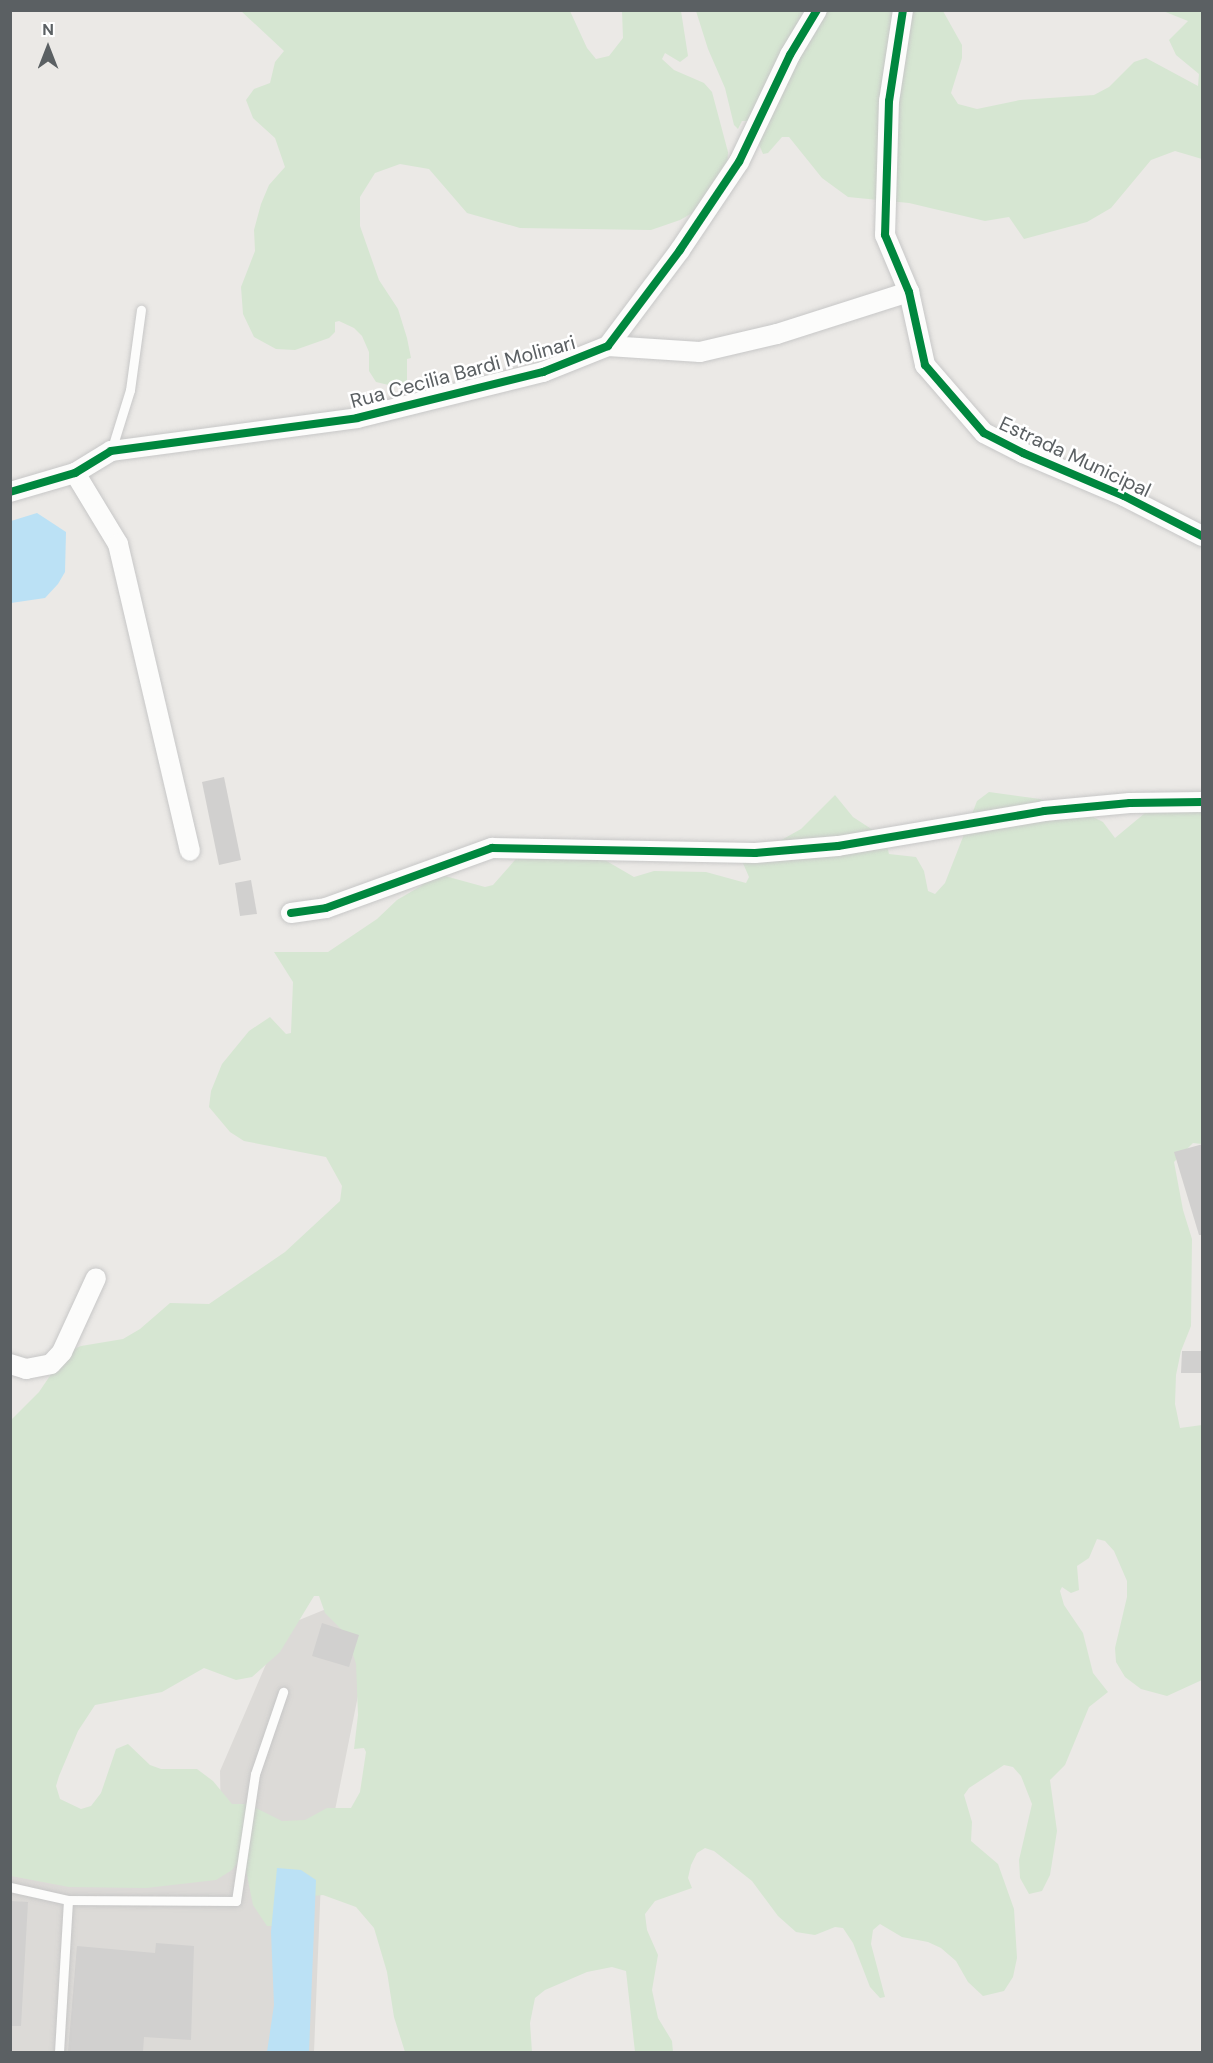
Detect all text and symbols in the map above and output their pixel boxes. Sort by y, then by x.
north arrow [18,18,78,78]
text: N [42,19,54,40]
street label: Rua Cecilia Bardi Molinari [348,330,578,414]
street label: Estrada Municipal [995,411,1155,503]

